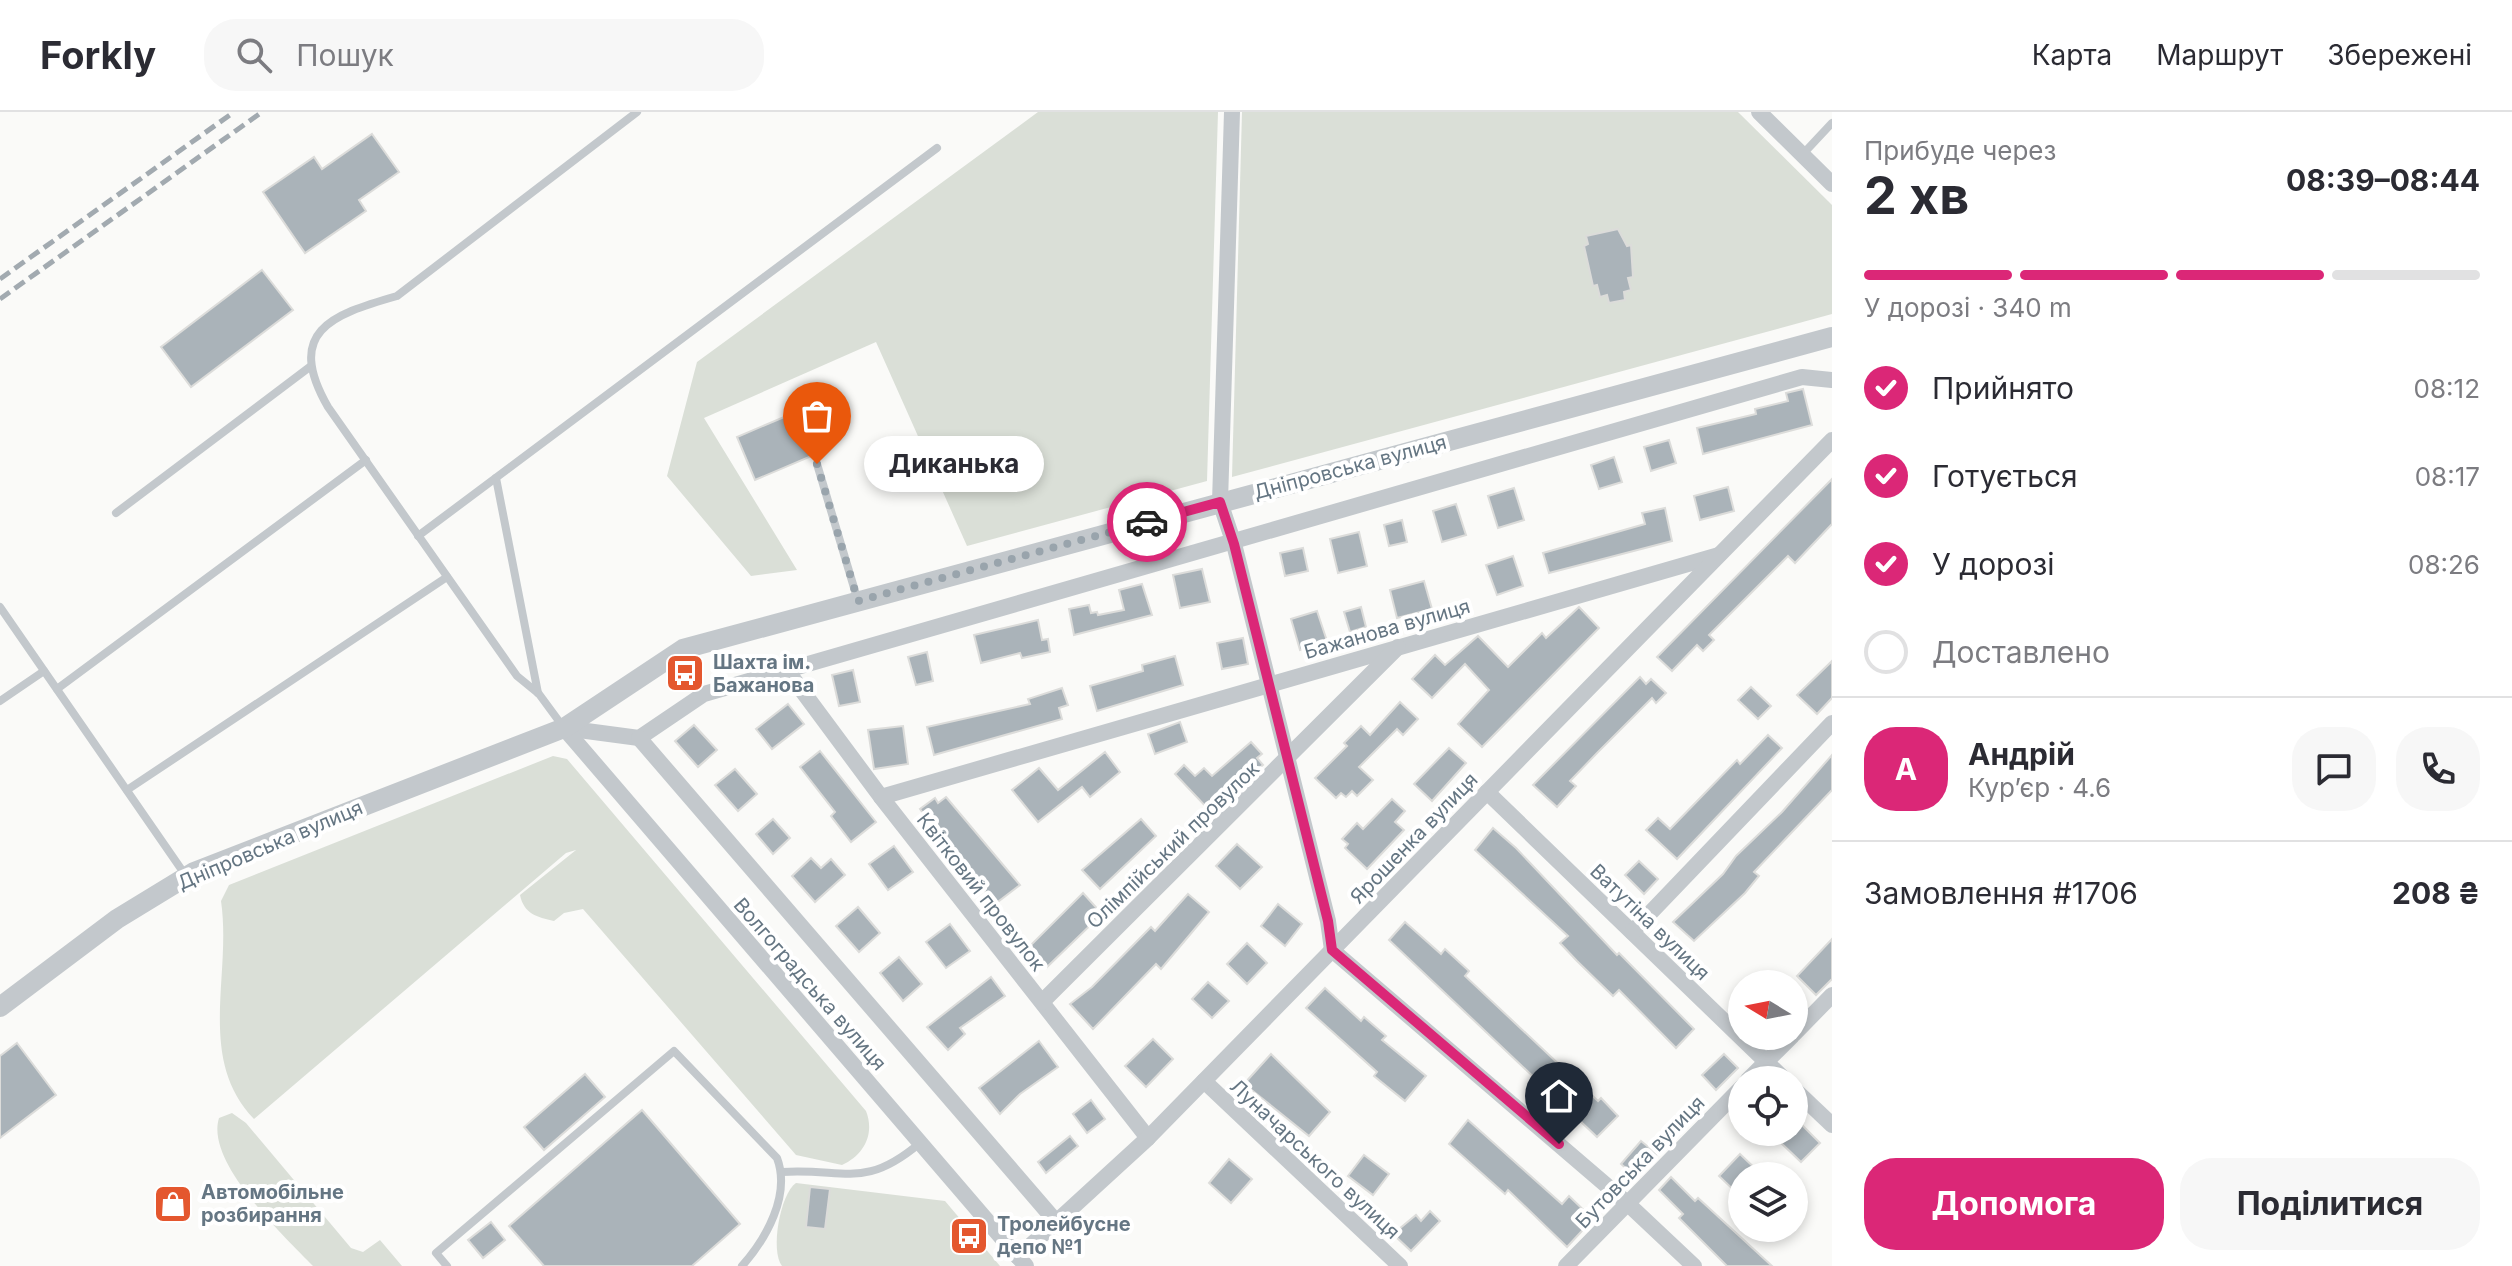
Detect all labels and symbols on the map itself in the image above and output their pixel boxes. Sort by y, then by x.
pin [783,382,851,464]
street label: Дніпровська вулиця [1251,430,1449,504]
callout: Диканька [865,436,1045,492]
courier [1107,482,1187,562]
street label: Бажанова вулиця [1301,594,1473,664]
place label: Шахта ім. Бажанова [713,650,814,697]
bus stop icon: Шахта ім. Бажанова [664,652,706,694]
street label: Олімпійський провулок [1082,756,1264,934]
street label: Ярошенка вулиця [1345,768,1483,908]
street label: Дніпровська вулиця [174,795,366,895]
street label: Квітковий провулок [912,808,1050,976]
street label: Ватутіна вулиця [1585,859,1715,985]
street label: Волгоградська вулиця [729,893,891,1075]
north arrow [1728,970,1808,1050]
pin [1525,1062,1593,1144]
street label: Луначарського вулиця [1225,1074,1405,1244]
street label: Бутовська вулиця [1571,1091,1709,1233]
place label: Автомобільне розбирання [201,1180,344,1227]
shop icon: Автомобільне розбирання [152,1183,194,1225]
place label: Тролейбусне депо №1 [997,1212,1131,1259]
bus stop icon: Тролейбусне депо №1 [948,1215,990,1257]

